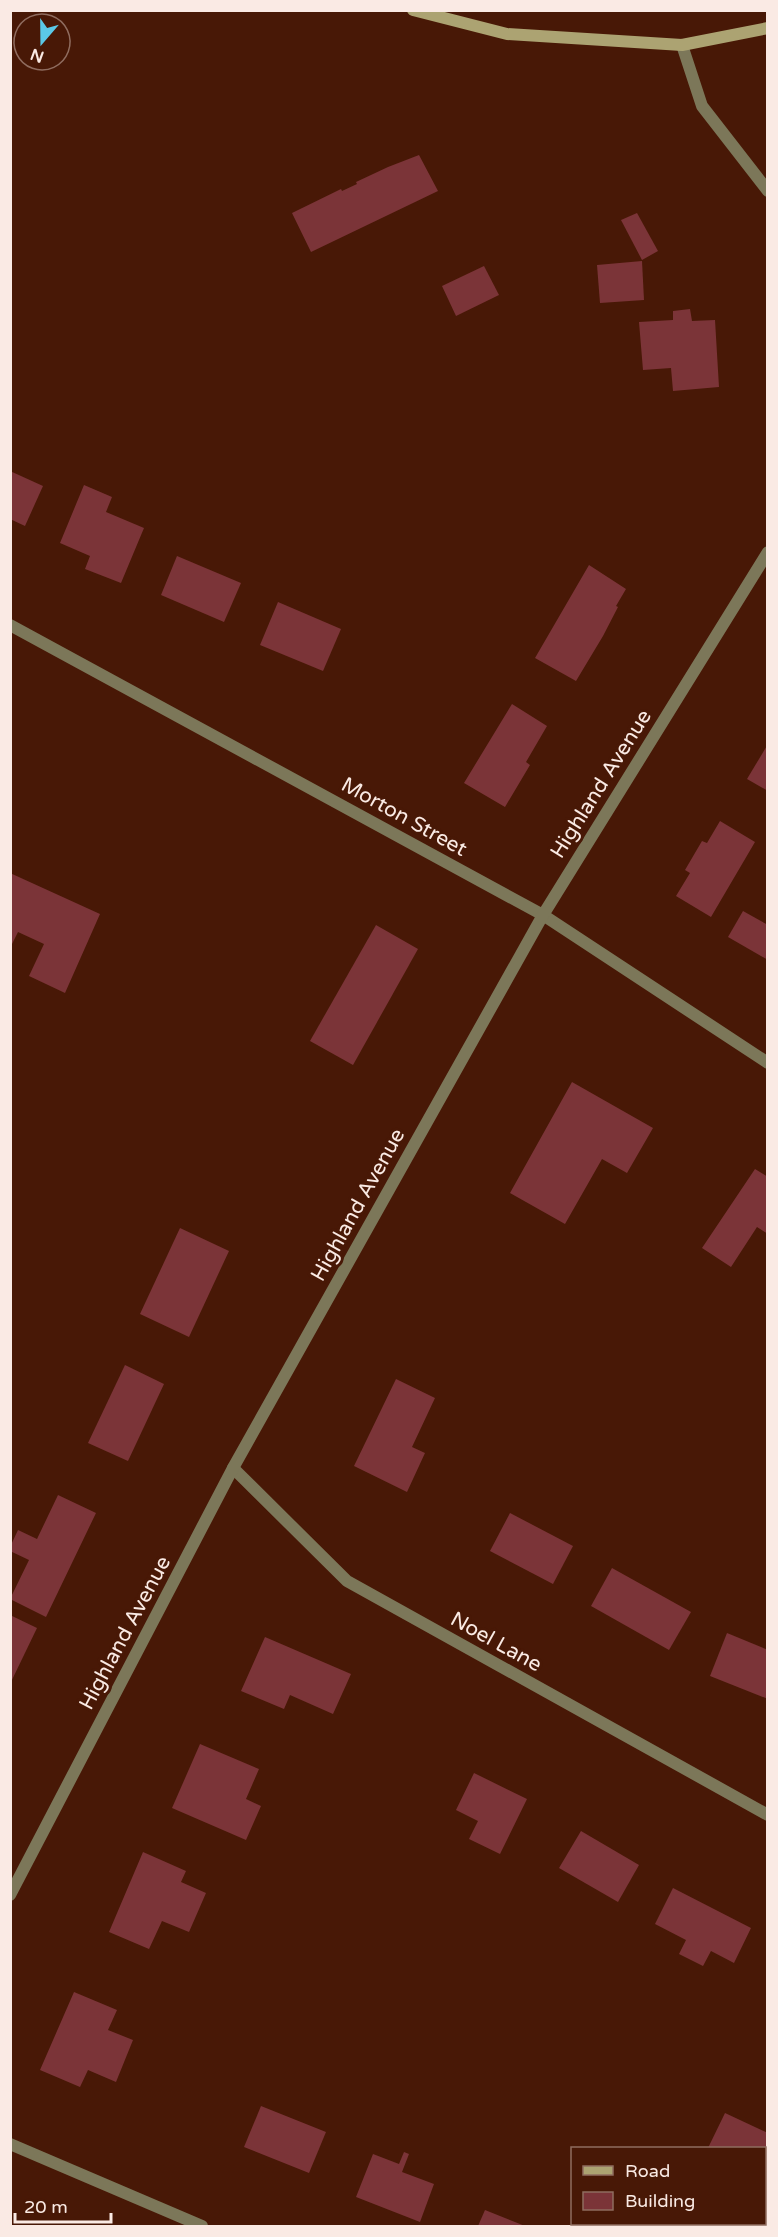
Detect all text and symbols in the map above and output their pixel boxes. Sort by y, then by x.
north arrow [12,12,72,72]
text: N [28,44,47,67]
street label: Highland Avenue [545,705,657,863]
street label: Morton Street [337,772,471,862]
street label: Highland Avenue [306,1124,410,1286]
street label: Highland Avenue [74,1552,176,1714]
street label: Noel Lane [446,1607,546,1677]
legend [571,2147,766,2225]
text: Road [625,2160,670,2182]
scale bar [15,2186,111,2224]
text: Building [625,2190,695,2212]
text: 20 m [24,2196,68,2218]

